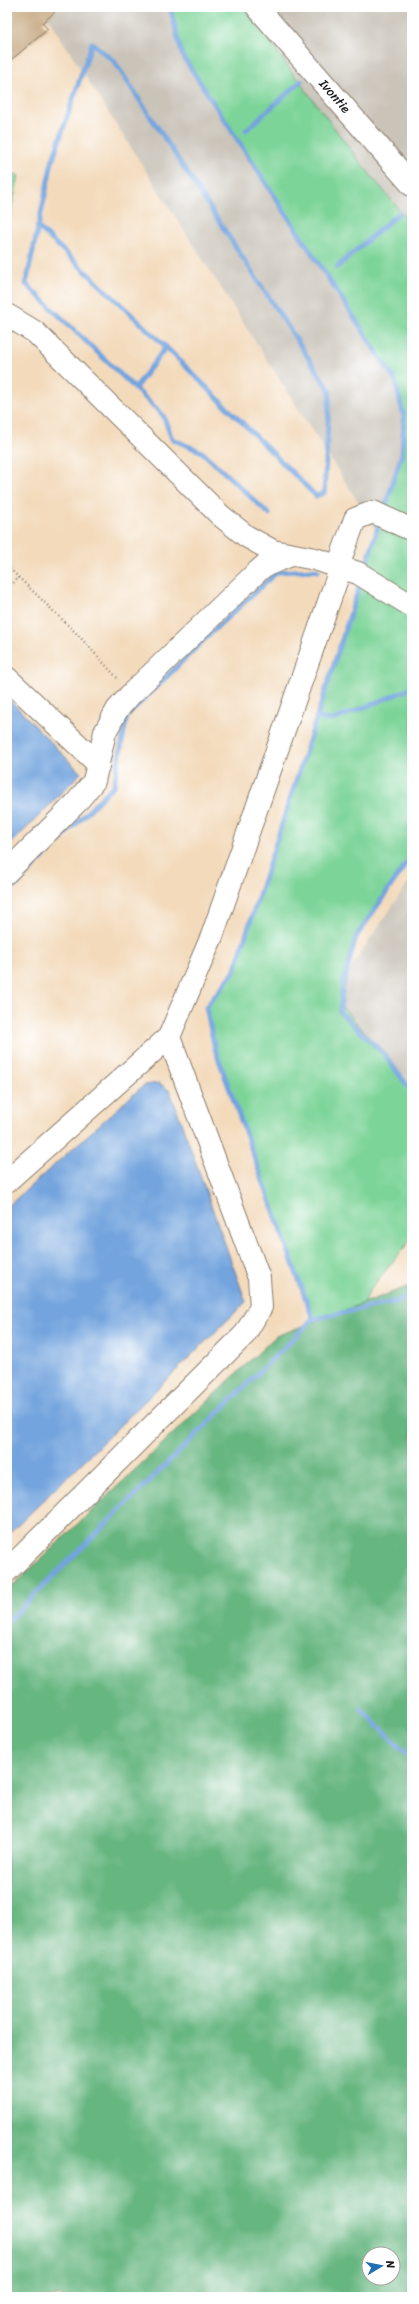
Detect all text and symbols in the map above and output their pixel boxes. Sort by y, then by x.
street label: Ivontie [313,73,357,119]
north arrow [361,2246,401,2286]
text: N [380,2258,400,2270]

